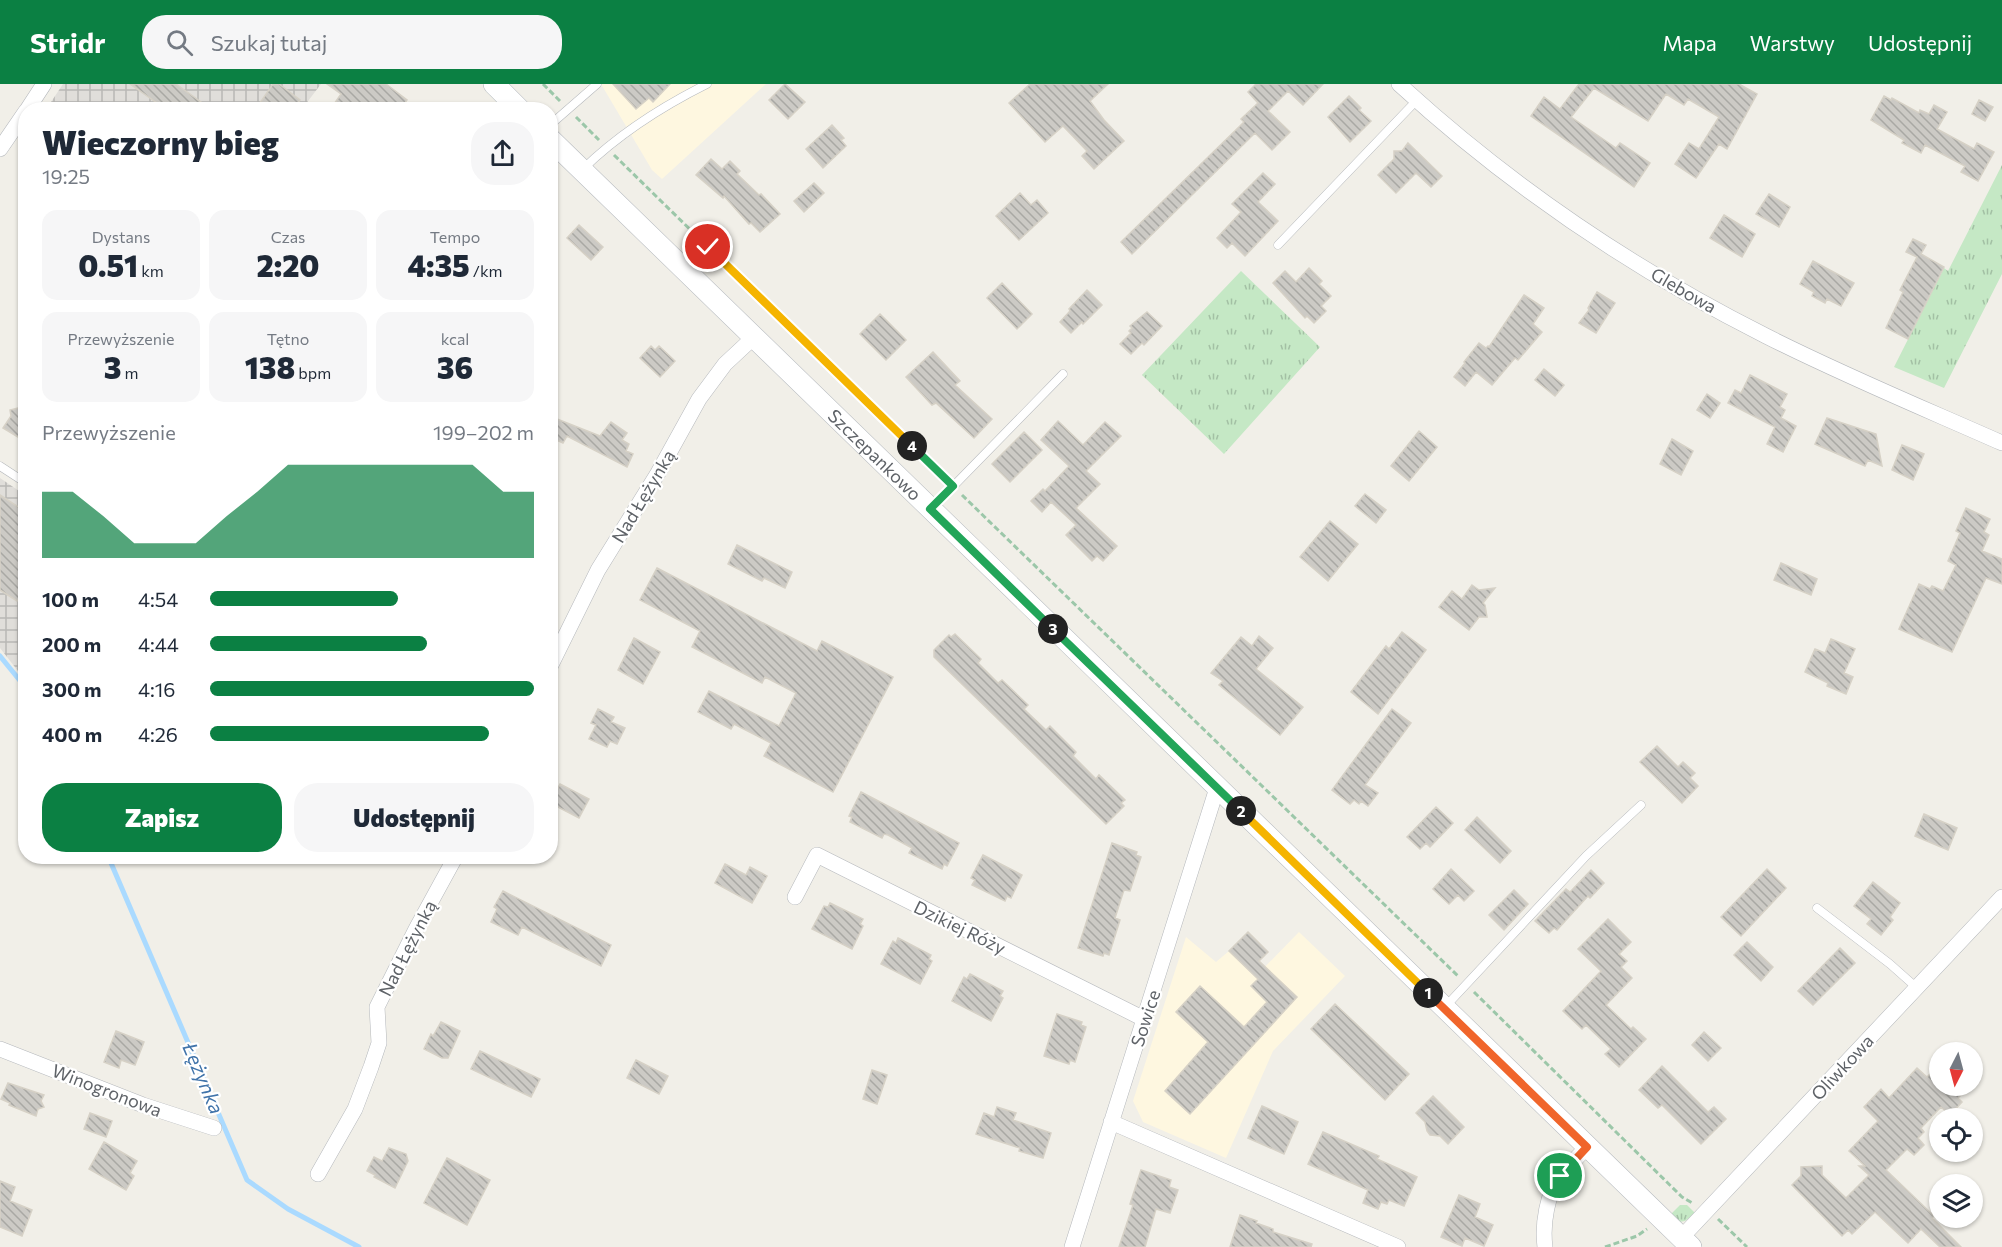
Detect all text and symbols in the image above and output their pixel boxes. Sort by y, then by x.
search box [142,15,562,69]
text: Stridr [30,25,106,59]
icon: search [163,26,196,59]
text: Szukaj tutaj [211,29,327,56]
text: Mapa [1663,30,1717,55]
text: Warstwy [1750,30,1835,55]
text: Udostępnij [1868,30,1972,55]
text: Wieczorny bieg [42,121,279,162]
button: share [471,122,534,185]
text: 19:25 [42,164,90,188]
pin [682,221,733,272]
text: Dystans [92,227,150,246]
text: Czas [271,227,305,246]
text: Tempo [430,227,480,246]
icon: check [691,230,724,263]
text: 0.51 [78,246,138,283]
text: 2:20 [257,246,319,283]
text: 4:35 [407,246,470,283]
text: km [138,261,164,280]
text: /km [470,261,503,280]
street label: Glebowa [1647,262,1721,318]
text: Przewyższenie [67,329,175,348]
text: Tętno [267,329,309,348]
text: kcal [441,329,469,348]
text: 3 [104,348,121,385]
text: 138 [245,348,295,385]
text: 36 [437,348,473,385]
text: m [121,363,138,382]
text: bpm [295,363,331,382]
street label: Szczepankowo [824,404,926,505]
text: Przewyższenie [42,420,176,444]
text: 199–202 m [433,420,534,444]
pin: 4 [897,431,927,461]
text: 4 [907,436,917,455]
street label: Nad Łężynką [607,446,679,546]
text: 100 m [42,587,99,611]
text: 4:54 [138,587,178,611]
pin: 3 [1038,614,1068,644]
text: 3 [1048,619,1058,638]
text: 200 m [42,632,101,656]
text: 4:44 [138,632,179,656]
text: 300 m [42,677,102,701]
text: 4:16 [138,677,175,701]
text: 400 m [42,722,102,746]
text: 4:26 [138,722,178,746]
button: Zapisz [42,783,282,852]
button: Udostępnij [294,783,534,852]
pin: 2 [1226,796,1256,826]
text: 2 [1236,801,1246,820]
street label: Dzikiej Róży [911,895,1009,959]
street label: Nad Łężynką [373,896,441,1000]
pin: 1 [1413,978,1443,1008]
text: 1 [1424,983,1432,1002]
street label: Sowice [1126,987,1164,1049]
street label: Oliwkowa [1806,1030,1878,1104]
water label: Łężynka [178,1039,230,1117]
north arrow [1929,1042,1983,1096]
map controls [1929,1042,1983,1228]
street label: Winogronowa [49,1059,165,1121]
button: locate [1929,1108,1983,1162]
pin [1534,1150,1585,1201]
icon: arrive [1543,1159,1576,1192]
button: layers [1929,1174,1983,1228]

